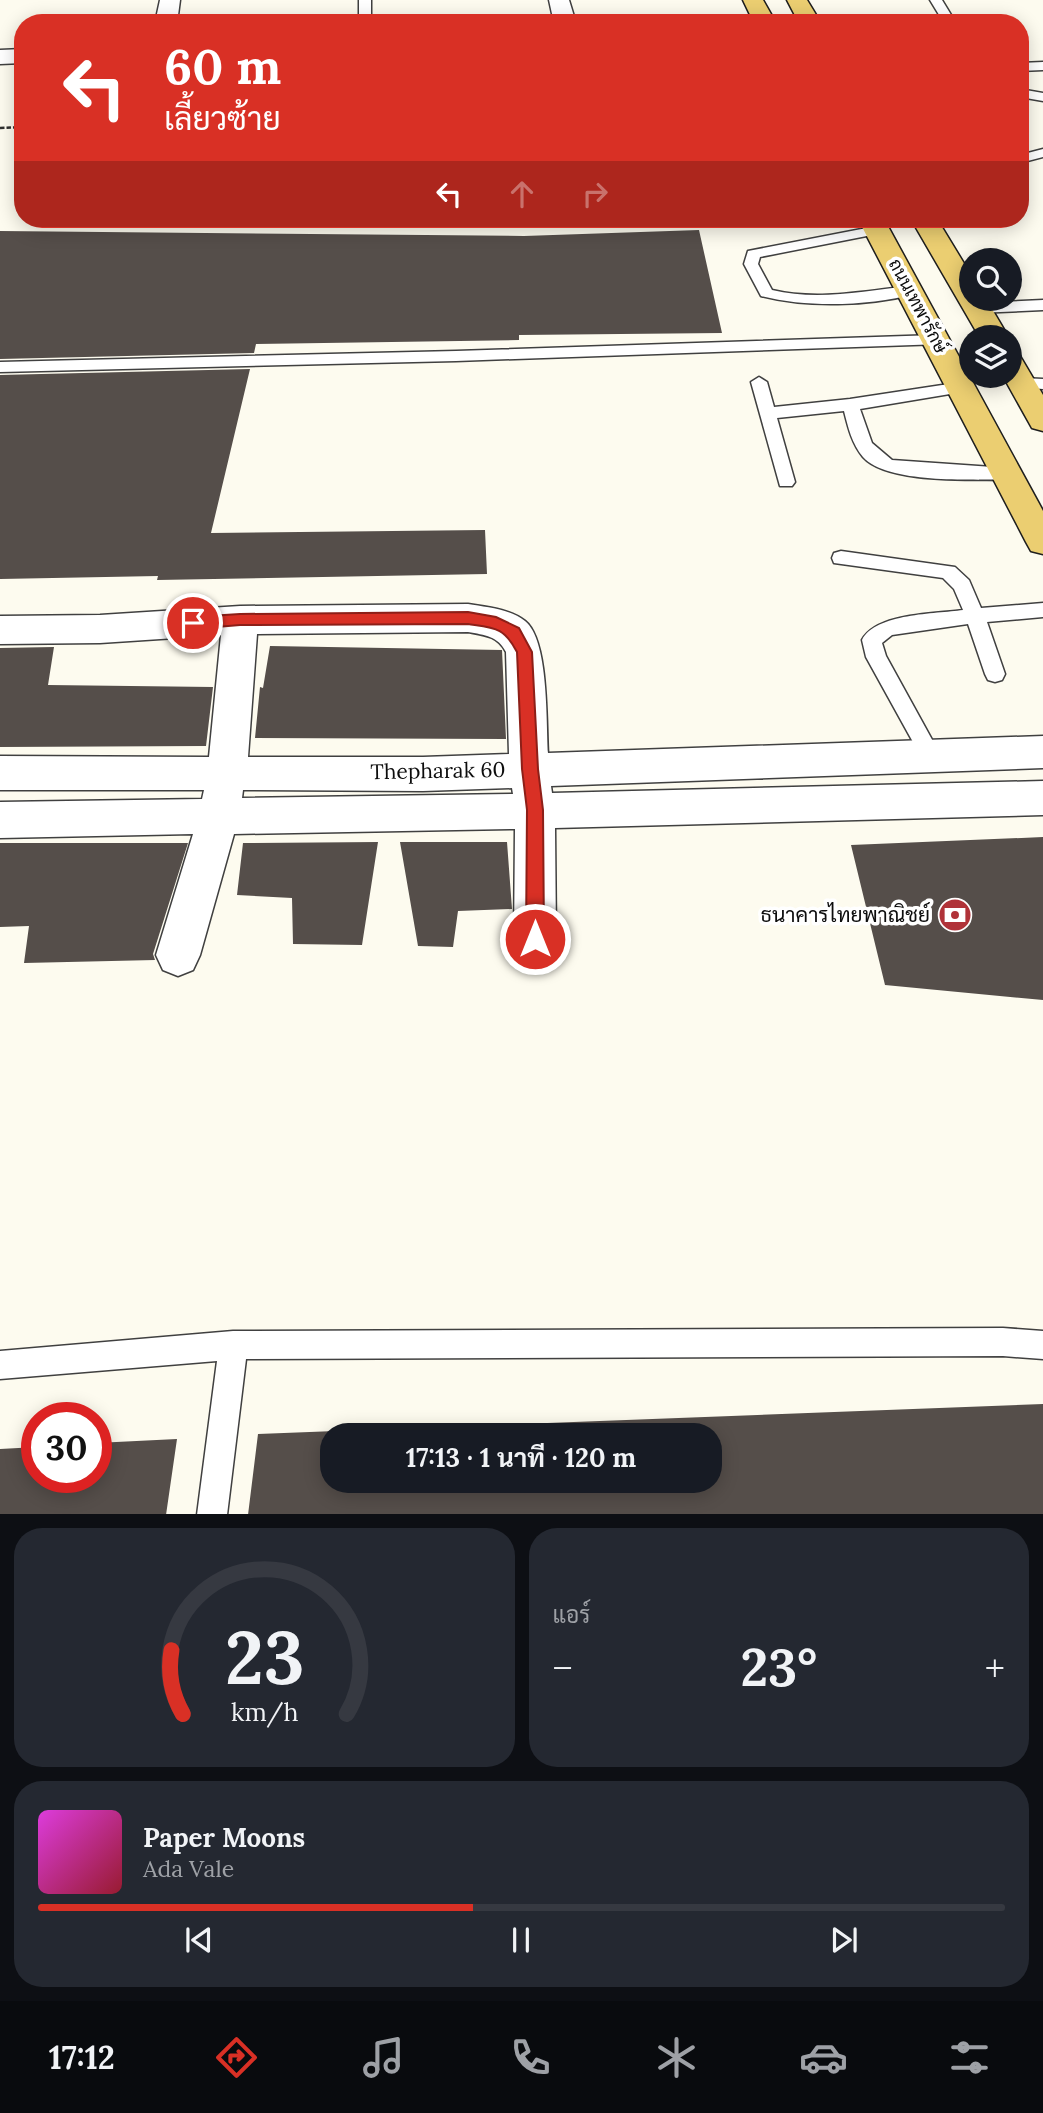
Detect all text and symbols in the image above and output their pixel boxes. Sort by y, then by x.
text: 60 m [164,35,281,97]
icon: left [49,42,140,133]
text: เลี้ยวซ้าย [164,98,281,139]
icon: left [430,175,468,213]
icon: ahead [503,175,541,213]
icon: right [576,175,614,213]
map controls [959,248,1022,388]
button: search [959,248,1022,311]
street label: ถนนเทพารักษ์ [884,254,954,358]
button: layers [959,325,1022,388]
pin [163,593,223,653]
icon: arrive [174,604,212,642]
street label: Thepharak 60 [370,756,506,785]
bank icon: ธนาคารไทยพาณิชย์ [936,896,974,934]
place label: ธนาคารไทยพาณิชย์ [761,901,930,928]
position arrow [498,902,572,976]
speed limit sign: 30 [21,1402,112,1493]
text: 17:13 · 1 นาที · 120 m [406,1441,636,1474]
text: แอร์ [553,1600,590,1629]
text: 23 [224,1611,304,1704]
text: 23° [740,1634,817,1700]
text: − [553,1644,573,1692]
text: + [985,1644,1005,1692]
text: km/h [230,1695,298,1727]
text: Paper Moons [143,1821,305,1854]
text: Ada Vale [143,1854,234,1883]
icon: previous [180,1921,218,1959]
icon: pause [502,1921,540,1959]
icon: next [825,1921,863,1959]
icon: directions [212,2033,261,2082]
icon: music [359,2033,408,2082]
icon: phone [506,2033,555,2082]
icon: climate [652,2033,701,2082]
icon: car [799,2033,848,2082]
icon: filters [945,2033,994,2082]
text: 17:12 [49,2037,115,2078]

